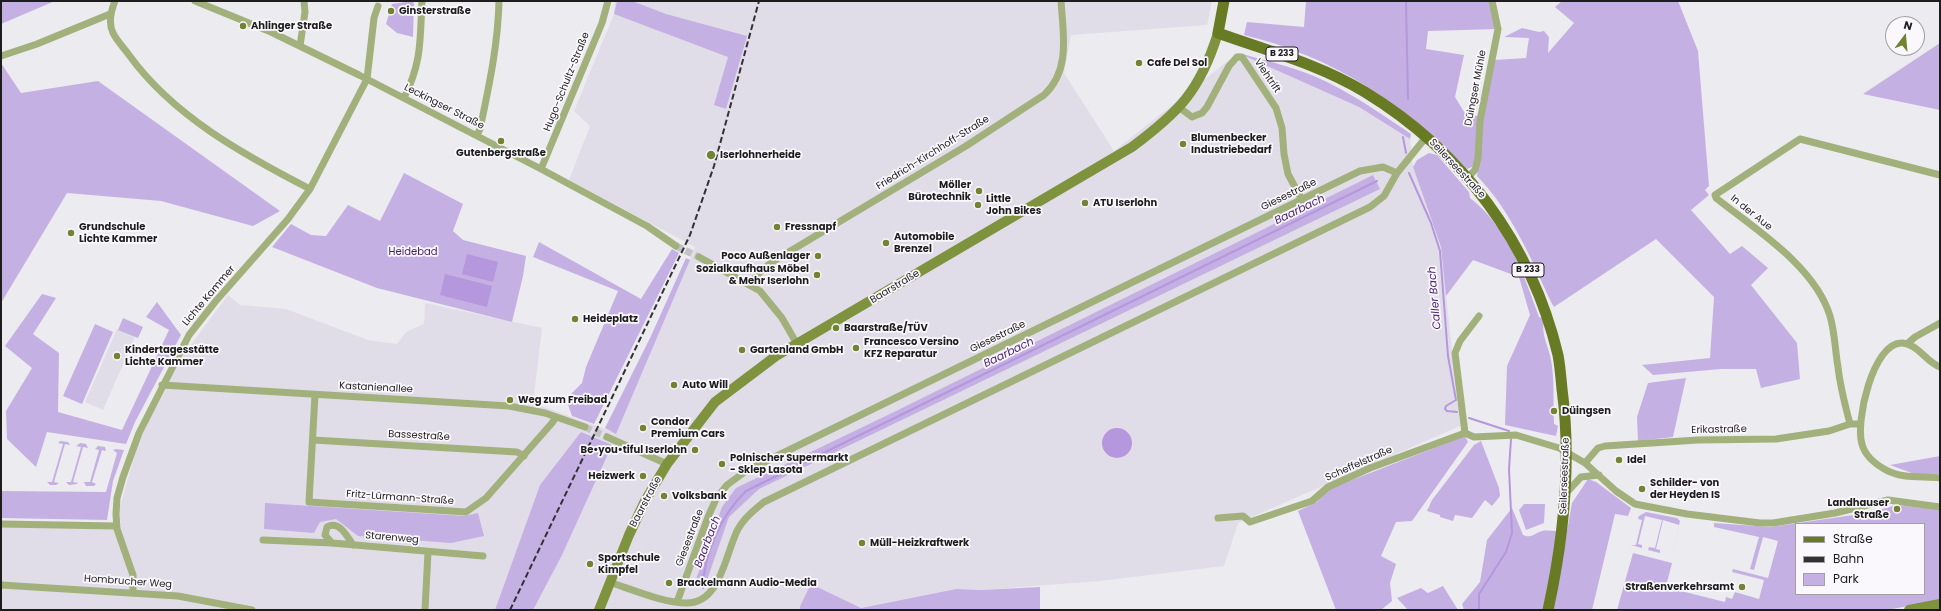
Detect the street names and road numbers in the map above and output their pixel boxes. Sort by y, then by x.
street label: Hugo-Schultz-Straße [542,31,592,133]
road number: B 233 [1266,47,1298,61]
street label: Düingser Mühle [1463,49,1489,127]
street label: Viehtrift [1251,57,1283,95]
street label: Leckingser Straße [402,82,486,132]
street label: Friedrich-Kirchhoff-Straße [874,113,992,193]
street label: Seilerseestraße [1426,137,1488,201]
street label: Giesestraße [1259,176,1319,214]
street label: In der Aue [1728,193,1774,233]
street label: Lichte Kammer [180,263,238,329]
road number: B 233 [1512,263,1544,277]
street label: Baarstraße [868,268,922,306]
street label: Giesestraße [968,318,1028,356]
street label: Kastanienallee [339,380,413,396]
street label: Erikastraße [1691,424,1747,436]
street label: Bassestraße [388,428,450,444]
street label: Seilerseestraße [1558,437,1572,515]
street label: Scheffelstraße [1324,444,1394,484]
street label: Baarstraße [628,475,664,529]
street label: Fritz-Lürmann-Straße [346,488,454,508]
street label: Giesestraße [674,508,706,568]
street label: Starenweg [365,530,419,546]
street label: Hombrucher Weg [84,573,172,591]

